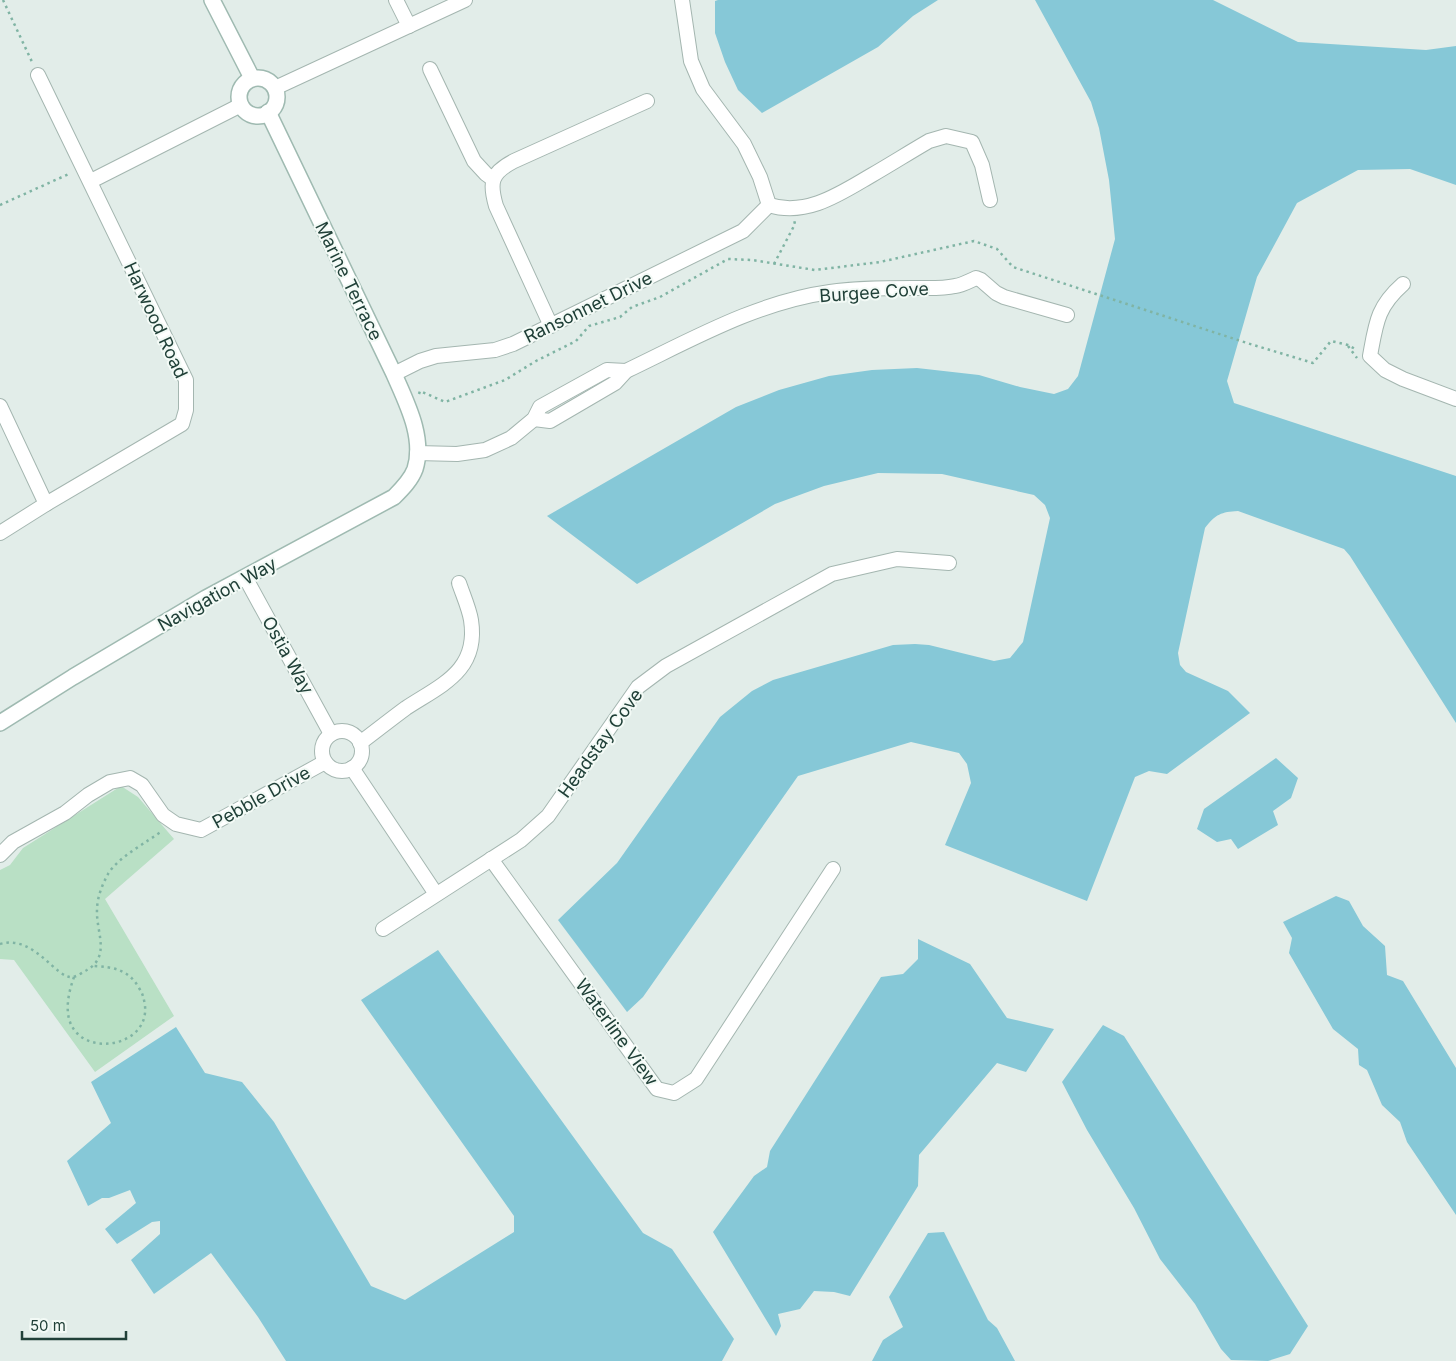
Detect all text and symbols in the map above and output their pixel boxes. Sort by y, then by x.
street label: Marine Terrace [311,218,387,344]
street label: Harwood Road [120,259,192,381]
street label: Ransonnet Drive [521,267,655,347]
street label: Burgee Cove [818,278,930,306]
street label: Navigation Way [154,553,280,635]
street label: Ostia Way [258,613,318,697]
street label: Headstay Cove [553,684,647,802]
street label: Pebble Drive [208,762,314,832]
street label: Waterline View [571,975,663,1090]
scale bar [22,1308,126,1340]
text: 50 m [30,1316,66,1335]

